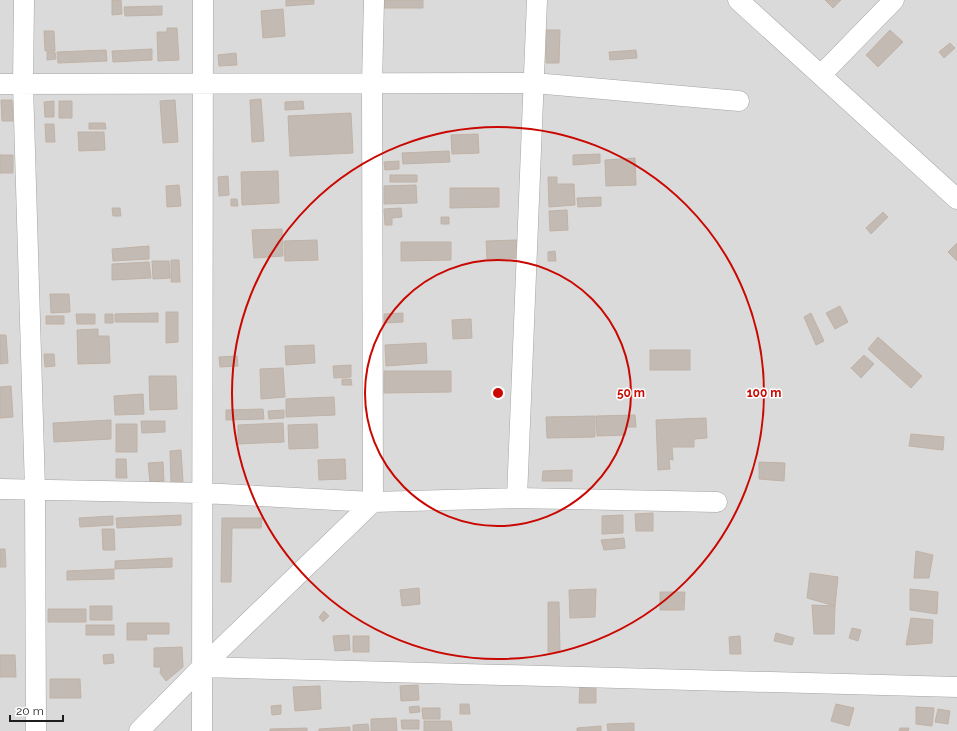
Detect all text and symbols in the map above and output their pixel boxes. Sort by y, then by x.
centre of rings [491,386,505,400]
text: 50 m [617,386,645,400]
text: 100 m [747,386,781,400]
scale bar [10,697,63,723]
text: 20 m [16,704,44,718]

